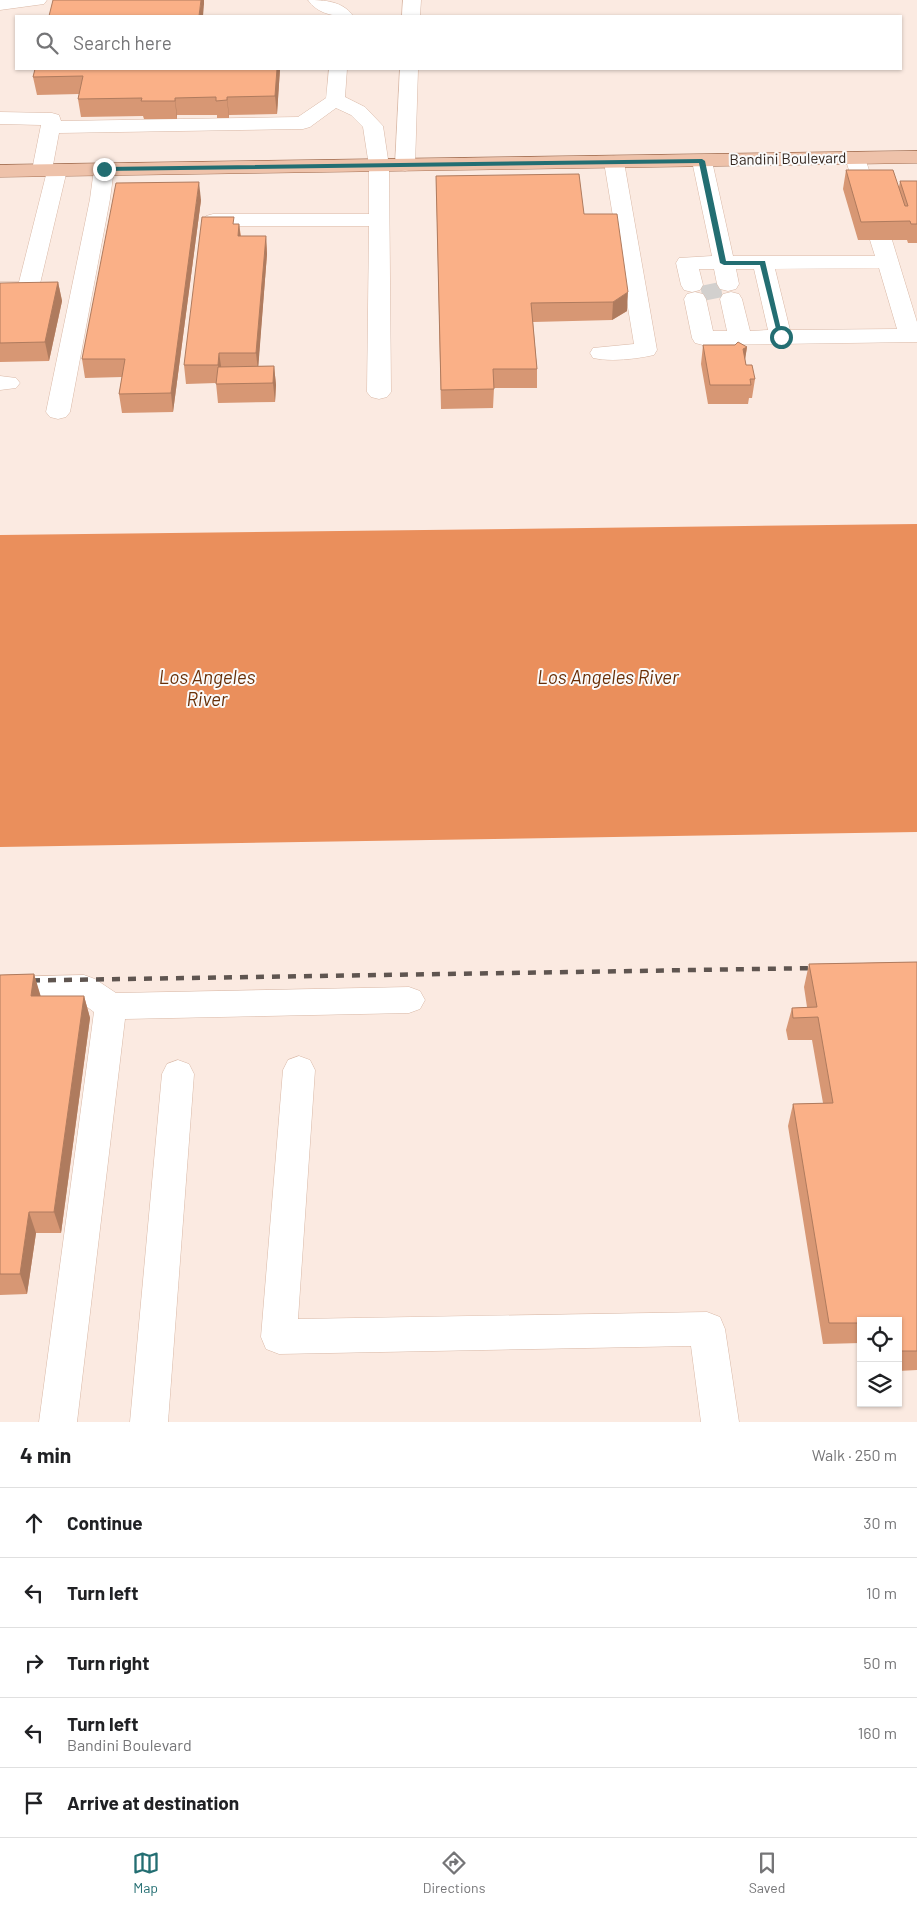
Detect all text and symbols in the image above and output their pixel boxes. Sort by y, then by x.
search box [15,15,902,70]
icon: search [33,29,61,57]
text: Search here [73,31,172,54]
street label: Bandini Boulevard [729,148,847,168]
route end [93,158,116,181]
route start [770,326,793,349]
water label: Los Angeles River [159,665,255,710]
water label: Los Angeles River [537,665,680,688]
map controls [857,1317,902,1407]
button: locate [857,1317,902,1362]
button: layers [857,1362,902,1407]
text: 4 min [20,1442,71,1467]
text: Walk · 250 m [812,1445,897,1464]
icon: ahead [20,1509,48,1537]
text: Continue [67,1511,143,1534]
text: 30 m [863,1513,897,1532]
icon: left [20,1579,48,1607]
text: Turn left [67,1581,138,1604]
text: 10 m [866,1583,897,1602]
icon: right [20,1649,48,1677]
text: Turn right [67,1651,149,1674]
text: 50 m [863,1653,897,1672]
text: Turn left [67,1712,138,1735]
icon: left [20,1719,48,1747]
text: 160 m [858,1723,897,1742]
text: Bandini Boulevard [67,1735,192,1754]
icon: arrive [20,1789,48,1817]
text: Arrive at destination [67,1791,239,1814]
tab: Map [132,1849,160,1896]
tab: Directions [423,1849,485,1896]
tab: Saved [749,1849,785,1896]

